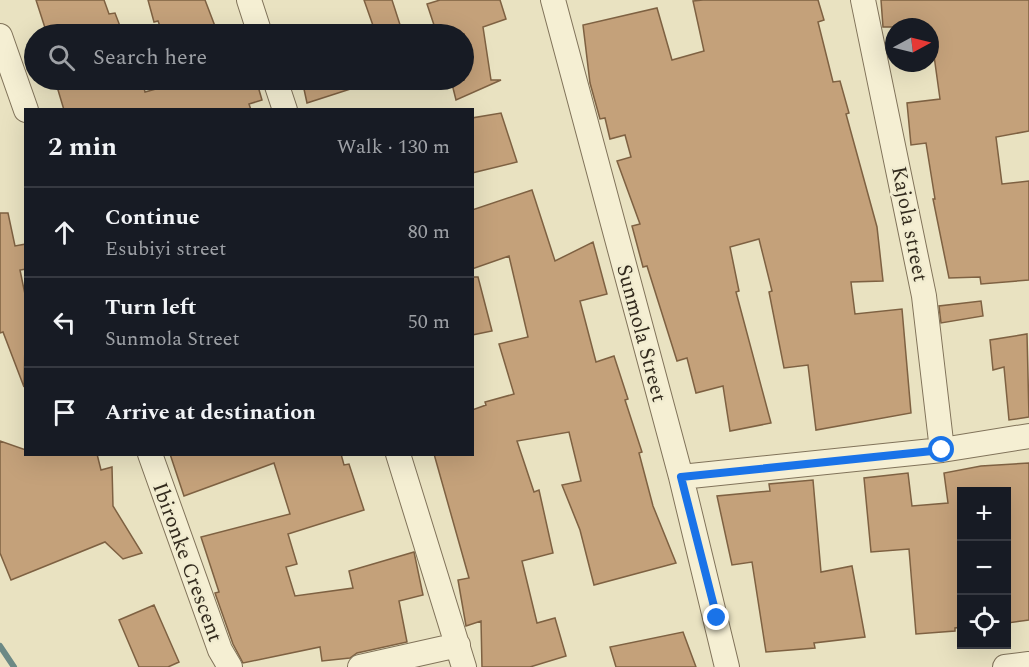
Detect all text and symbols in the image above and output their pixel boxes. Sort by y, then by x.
north arrow [885,18,939,72]
search box [24,24,474,90]
icon: search [45,41,78,74]
text: Search here [93,41,207,74]
text: 2 min [48,127,117,167]
text: Walk · 130 m [337,132,450,162]
street label: Kajola street [882,164,936,285]
text: Continue [105,201,200,234]
icon: ahead [48,216,81,249]
text: 80 m [408,217,450,247]
text: Esubiyi street [105,234,226,264]
street label: Sunmola Street [607,261,675,406]
text: Turn left [105,291,197,324]
icon: left [48,306,81,339]
text: 50 m [408,307,450,337]
text: Sunmola Street [105,324,240,354]
icon: arrive [48,396,81,429]
text: Arrive at destination [105,396,316,429]
route start [928,436,954,462]
street label: Ibironke Crescent [143,478,231,647]
map controls [957,487,1011,649]
button: + [957,487,1011,541]
button: − [957,541,1011,595]
button: locate [957,595,1011,649]
route end [703,604,729,630]

